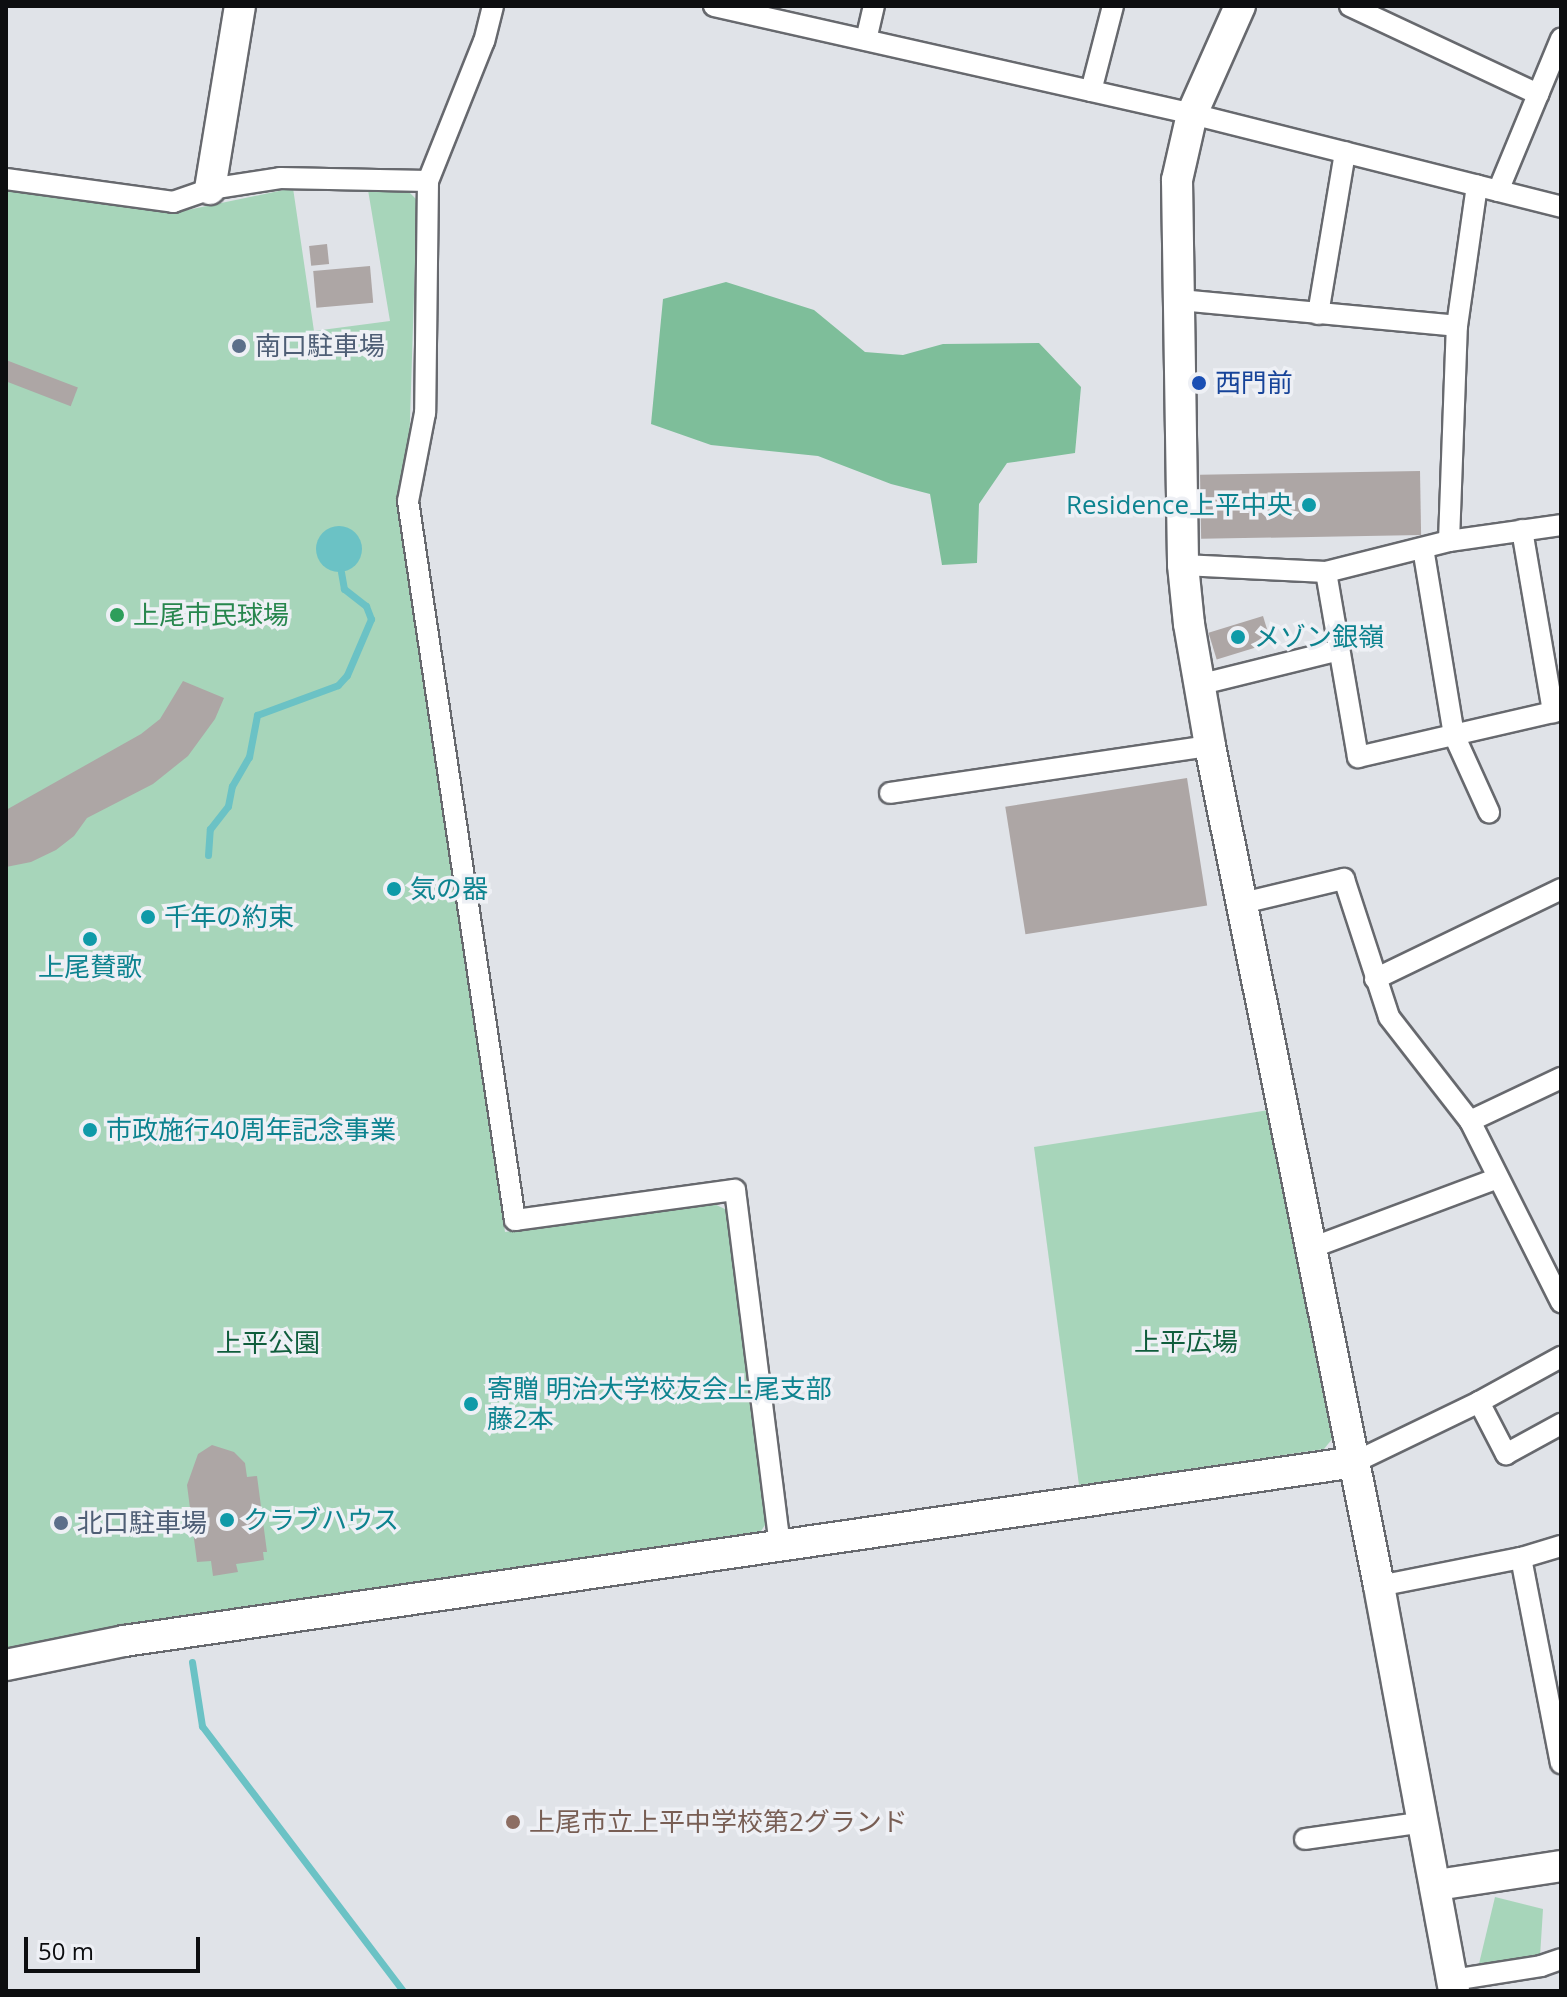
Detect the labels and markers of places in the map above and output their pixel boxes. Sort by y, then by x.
place label: 南口駐車場 [255,330,385,362]
marker: 南口駐車場 [230,337,248,355]
place label: 西門前 [1215,367,1293,399]
marker: 西門前 [1190,374,1208,392]
place label: Residence上平中央 [1066,489,1293,521]
marker: Residence上平中央 [1300,496,1318,514]
place label: 上尾市民球場 [133,599,289,631]
marker: 上尾市民球場 [108,606,126,624]
place label: メゾン銀嶺 [1254,621,1384,653]
marker: メゾン銀嶺 [1229,628,1247,646]
place label: 気の器 [410,873,488,905]
marker: 気の器 [385,880,403,898]
place label: 千年の約束 [164,901,294,933]
marker: 千年の約束 [139,908,157,926]
marker: 上尾賛歌 [81,930,99,948]
place label: 上尾賛歌 [38,951,142,983]
place label: 市政施行40周年記念事業 [106,1114,396,1146]
marker: 市政施行40周年記念事業 [81,1121,99,1139]
place label: 寄贈 明治大学校友会上尾支部 藤2本 [487,1373,832,1434]
marker: 寄贈 明治大学校友会上尾支部 藤2本 [462,1395,480,1413]
place label: クラブハウス [243,1504,399,1536]
place label: 北口駐車場 [77,1507,207,1539]
marker: クラブハウス [218,1511,236,1529]
marker: 北口駐車場 [52,1514,70,1532]
place label: 上尾市立上平中学校第2グランド [529,1806,908,1838]
marker: 上尾市立上平中学校第2グランド [504,1813,522,1831]

